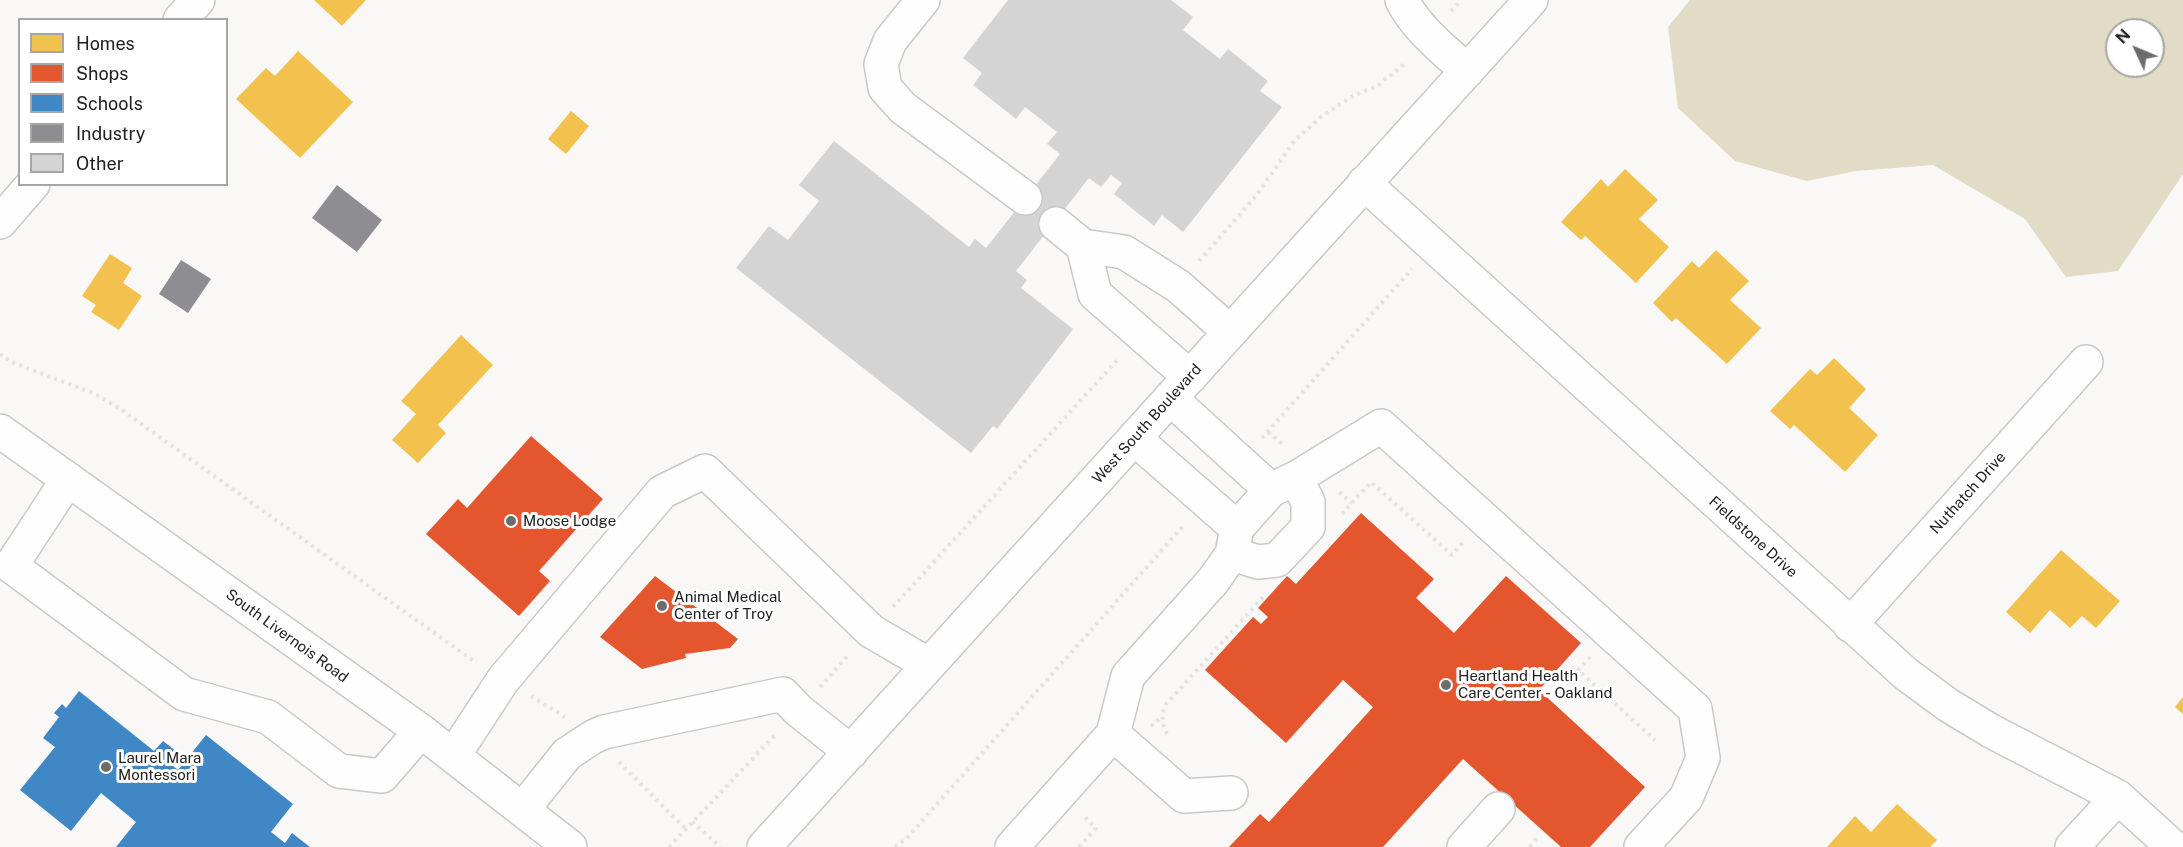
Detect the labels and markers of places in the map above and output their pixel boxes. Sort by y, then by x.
place label: Moose Lodge [523,512,616,530]
marker: Moose Lodge [504,514,518,528]
place label: Animal Medical Center of Troy [674,588,782,623]
marker: Animal Medical Center of Troy [655,599,669,613]
place label: Heartland Health Care Center - Oakland [1458,667,1612,702]
marker: Heartland Health Care Center - Oakland [1439,678,1453,692]
place label: Laurel Mara Montessori [118,749,201,784]
marker: Laurel Mara Montessori [99,760,113,774]

